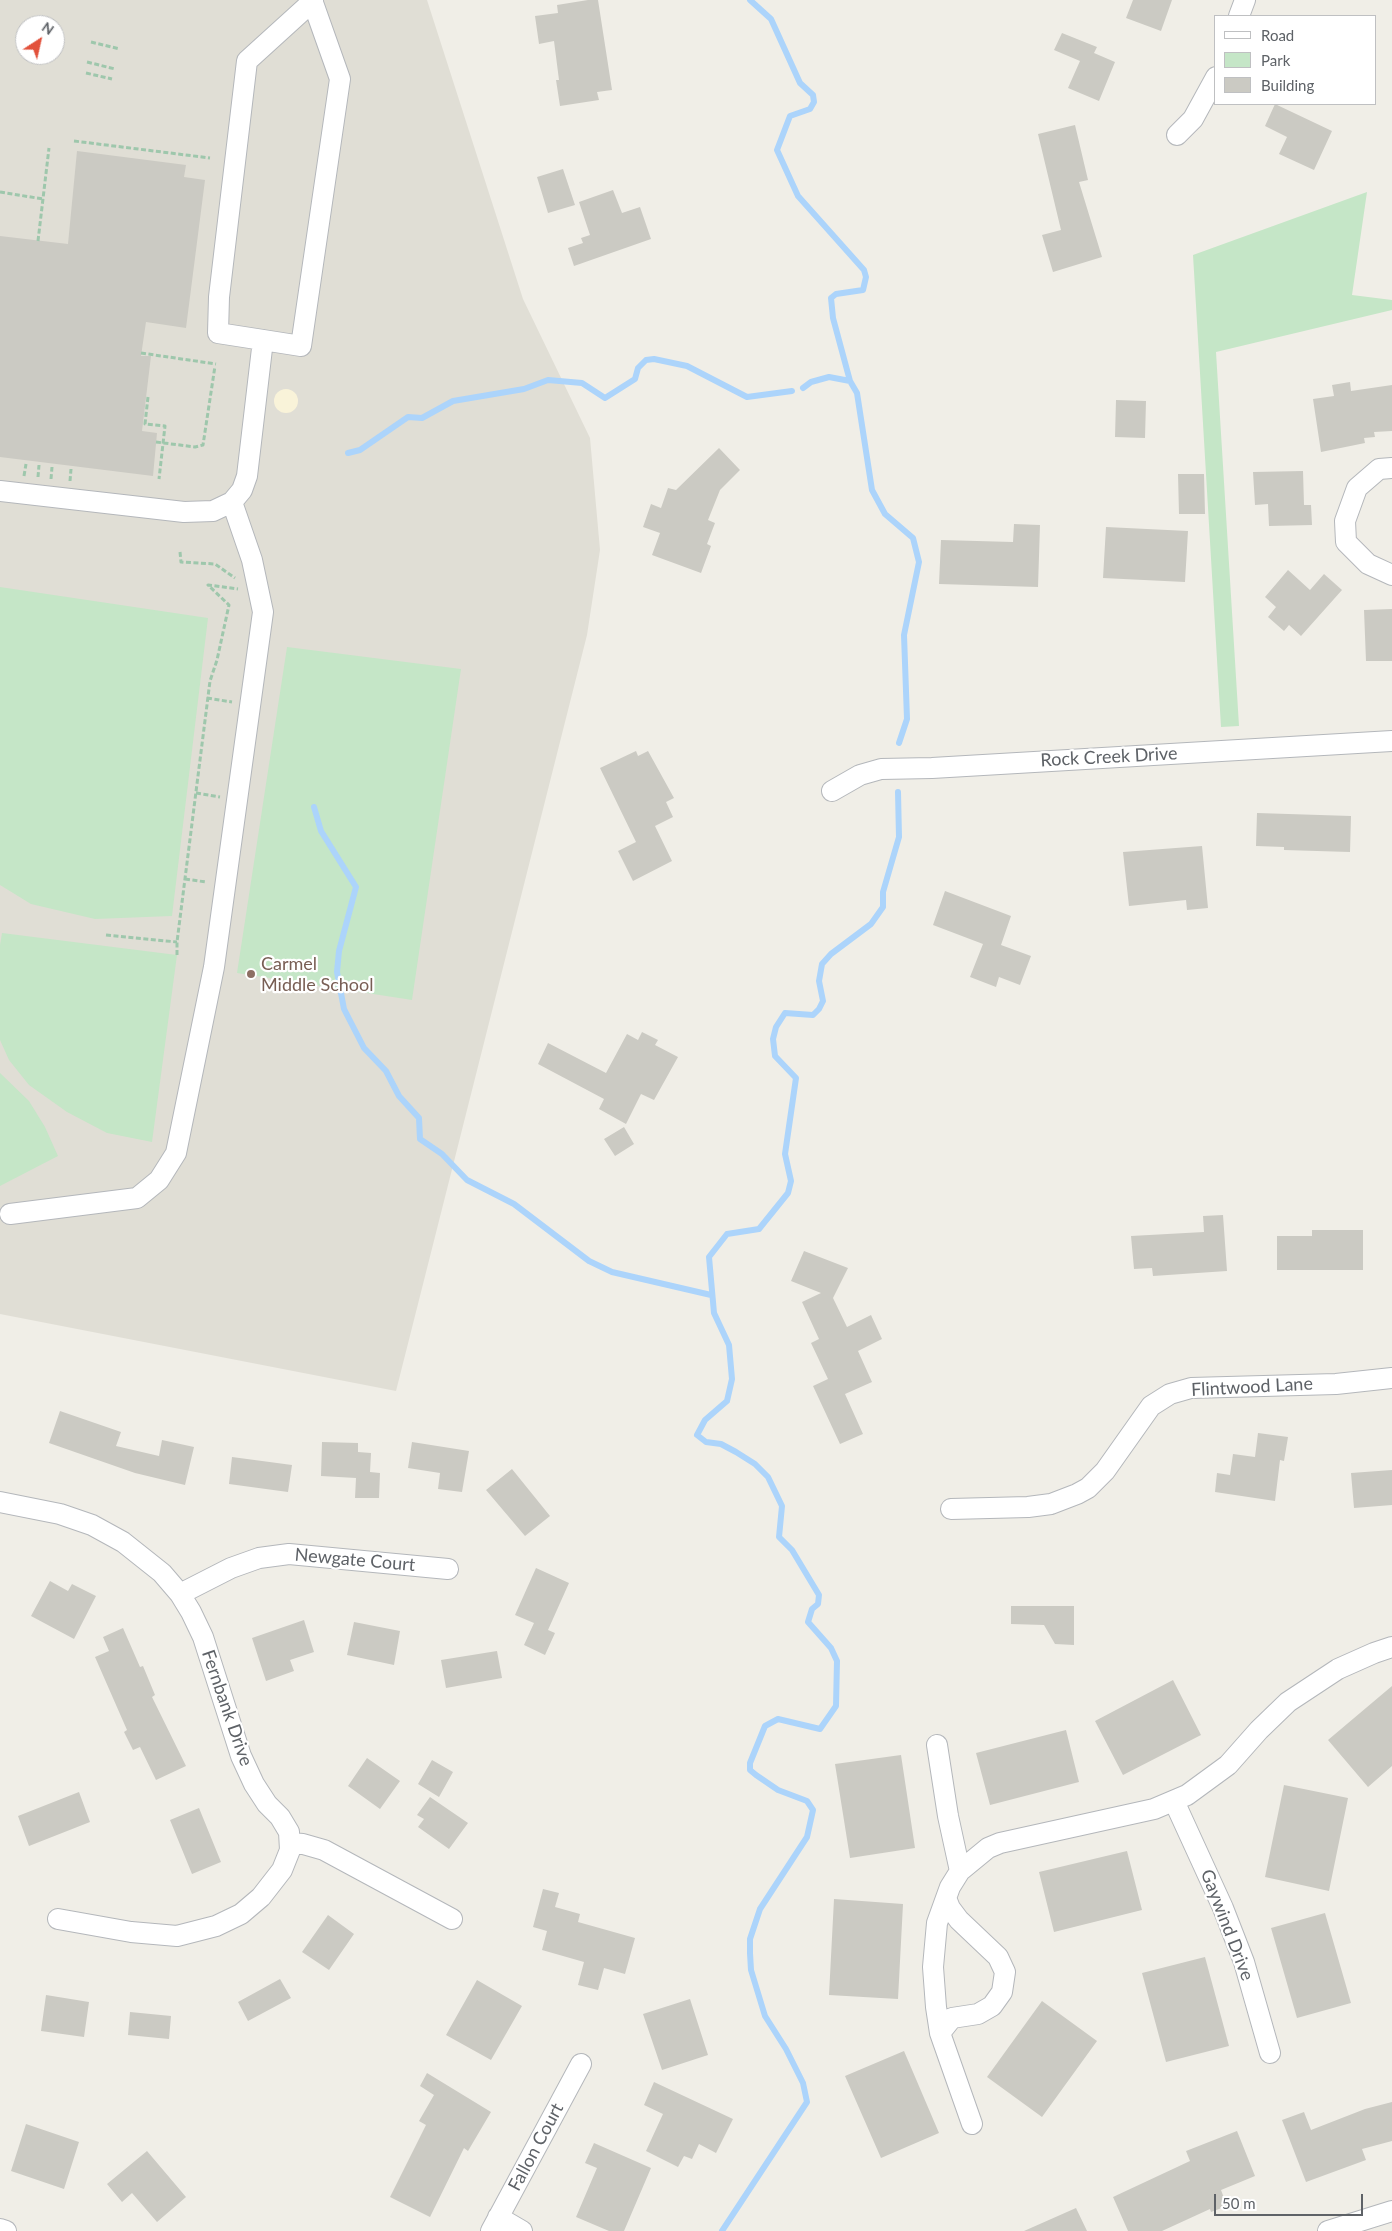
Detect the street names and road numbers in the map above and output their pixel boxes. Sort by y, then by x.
street label: Rock Creek Drive [1040,743,1178,771]
street label: Flintwood Lane [1191,1373,1313,1401]
street label: Newgate Court [294,1544,416,1576]
street label: Fernbank Drive [197,1647,257,1769]
street label: Gaywind Drive [1196,1866,1258,1984]
street label: Fallon Court [504,2099,568,2195]

